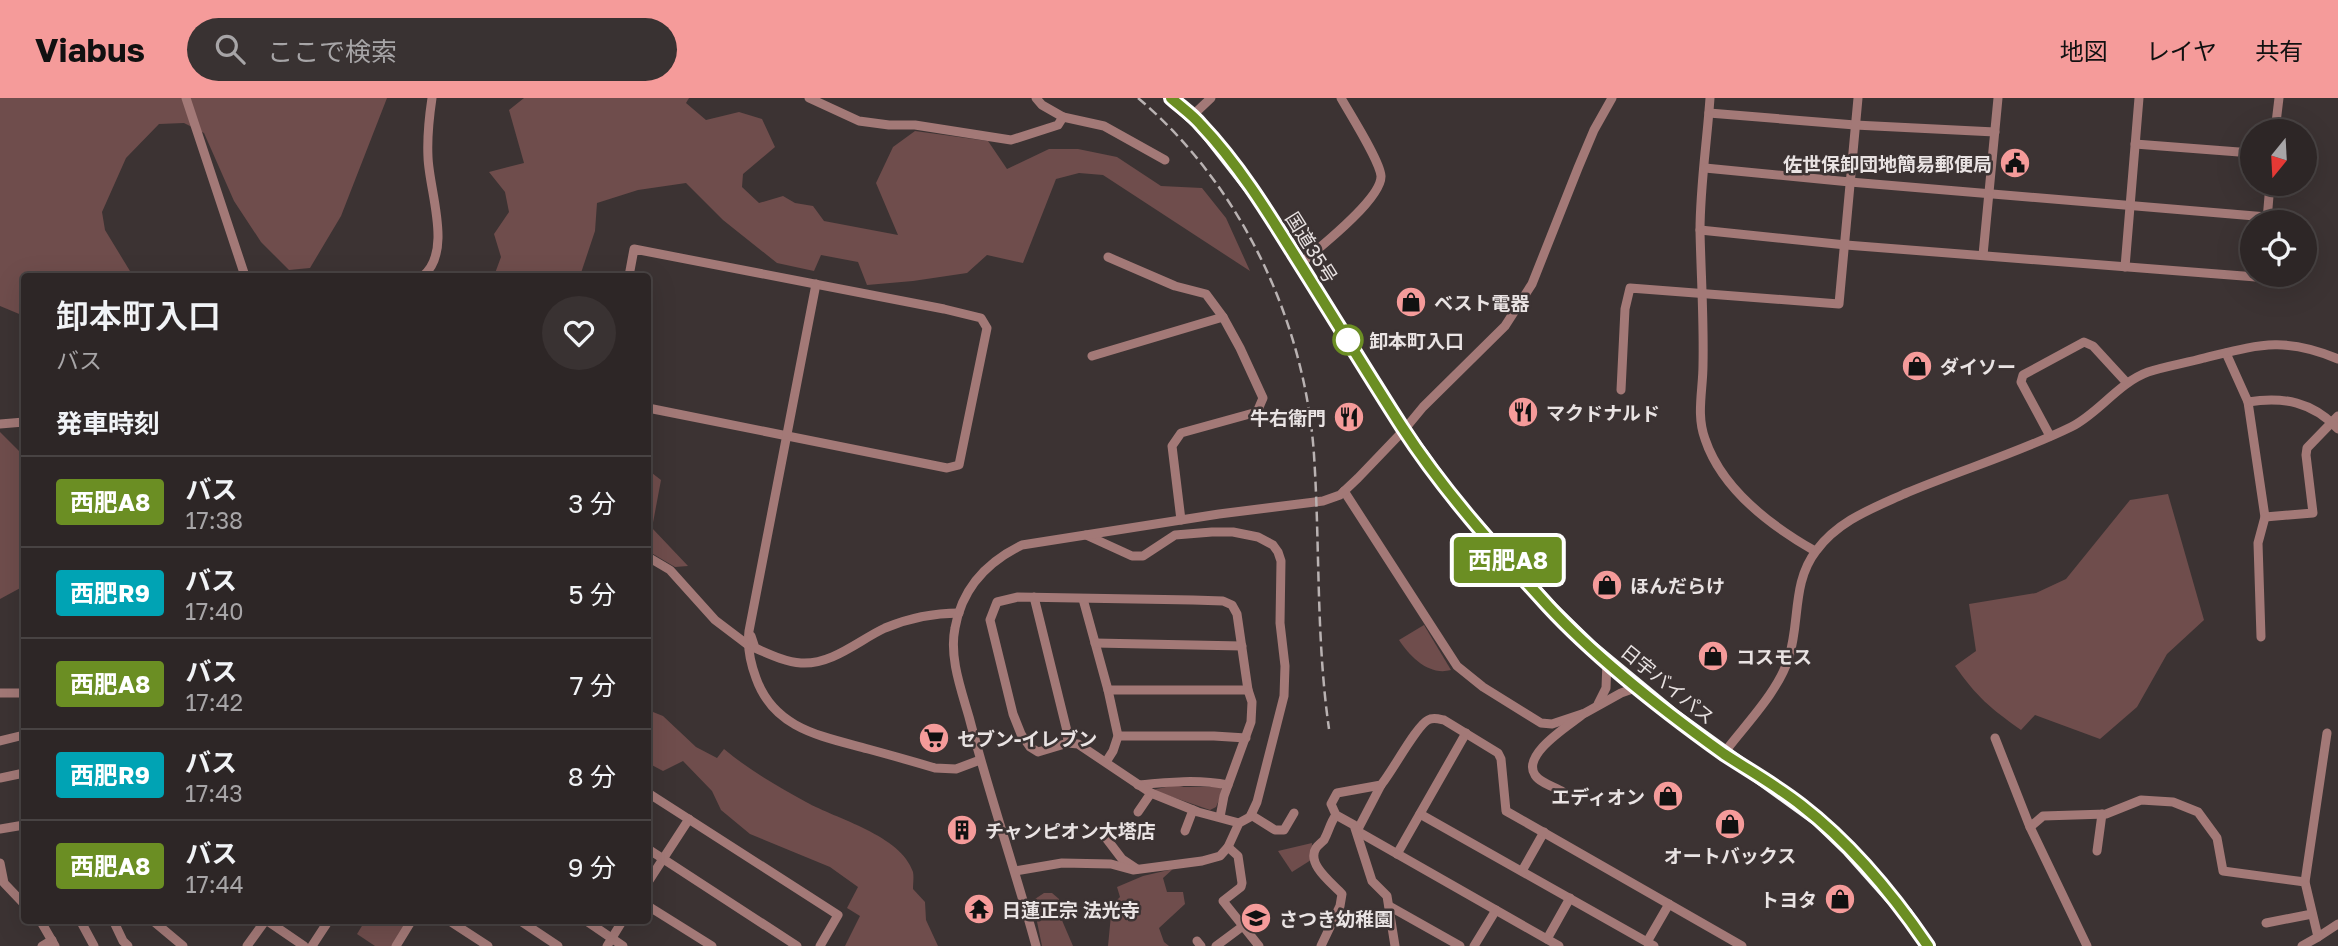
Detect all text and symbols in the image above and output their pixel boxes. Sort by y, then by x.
search box [187,18,677,81]
text: Viabus [35,30,145,69]
icon: search [211,30,249,68]
text: ここで検索 [267,36,397,67]
text: 地図 [2060,36,2108,65]
text: レイヤ [2146,36,2217,65]
text: 共有 [2255,36,2303,65]
north arrow [2240,119,2317,196]
map controls [2240,119,2317,287]
public building icon: 佐世保卸団地簡易郵便局 [1998,146,2032,180]
place label: 佐世保卸団地簡易郵便局 [1783,152,1992,175]
street label: 国道35号 [1281,207,1343,287]
button: locate [2240,210,2317,287]
shop icon: ベスト電器 [1394,285,1428,319]
place label: ベスト電器 [1434,291,1529,314]
text: 卸本町入口 [56,296,221,335]
button: heart [542,296,616,370]
marker: 卸本町入口 [1333,325,1363,355]
place label: 卸本町入口 [1369,329,1464,352]
text: バス [56,346,102,374]
shop icon: ダイソー [1900,349,1934,383]
place label: ダイソー [1940,355,2016,378]
restaurant icon: マクドナルド [1506,395,1540,429]
restaurant icon: 牛右衛門 [1332,400,1366,434]
place label: マクドナルド [1546,401,1660,424]
place label: 牛右衛門 [1250,406,1326,429]
text: 発車時刻 [56,408,160,439]
text: バス [185,474,237,505]
text: 西肥A8 [70,487,150,516]
text: 3 分 [568,488,616,519]
text: 17:38 [185,506,243,534]
line badge: 西肥A8 [1459,537,1557,583]
text: 西肥A8 [1468,545,1548,574]
text: バス [185,565,237,596]
shop icon: ほんだらけ [1590,568,1624,602]
place label: ほんだらけ [1630,574,1725,597]
text: 西肥R9 [70,578,150,607]
text: 5 分 [568,579,616,610]
text: 17:40 [185,597,243,625]
street label: 日宇バイパス [1617,639,1719,729]
shop icon: コスモス [1696,639,1730,673]
place label: コスモス [1736,645,1812,668]
text: バス [185,656,237,687]
text: 西肥A8 [70,669,150,698]
text: 7 分 [570,670,616,701]
text: 17:42 [185,688,243,716]
supermarket icon: セブン-イレブン [917,721,951,755]
place label: セブン-イレブン [957,727,1097,750]
text: バス [185,747,237,778]
text: 西肥R9 [70,760,150,789]
text: 8 分 [568,761,616,792]
text: 17:43 [185,779,243,807]
shop icon: エディオン [1651,779,1685,813]
place label: エディオン [1551,785,1645,808]
shop icon: オートバックス [1713,807,1747,841]
building icon: チャンピオン大塔店 [945,813,979,847]
place label: チャンピオン大塔店 [985,819,1156,842]
text: バス [185,838,237,869]
place label: オートバックス [1664,844,1796,867]
text: 西肥A8 [70,851,150,880]
text: 9 分 [568,852,616,883]
text: 17:44 [185,870,244,898]
shop icon: トヨタ [1823,882,1857,916]
place label: トヨタ [1760,888,1817,911]
temple icon: 日蓮正宗 法光寺 [962,892,996,926]
place label: 日蓮正宗 法光寺 [1002,898,1140,921]
school or university icon: さつき幼稚園 [1239,901,1273,935]
place label: さつき幼稚園 [1279,907,1393,930]

